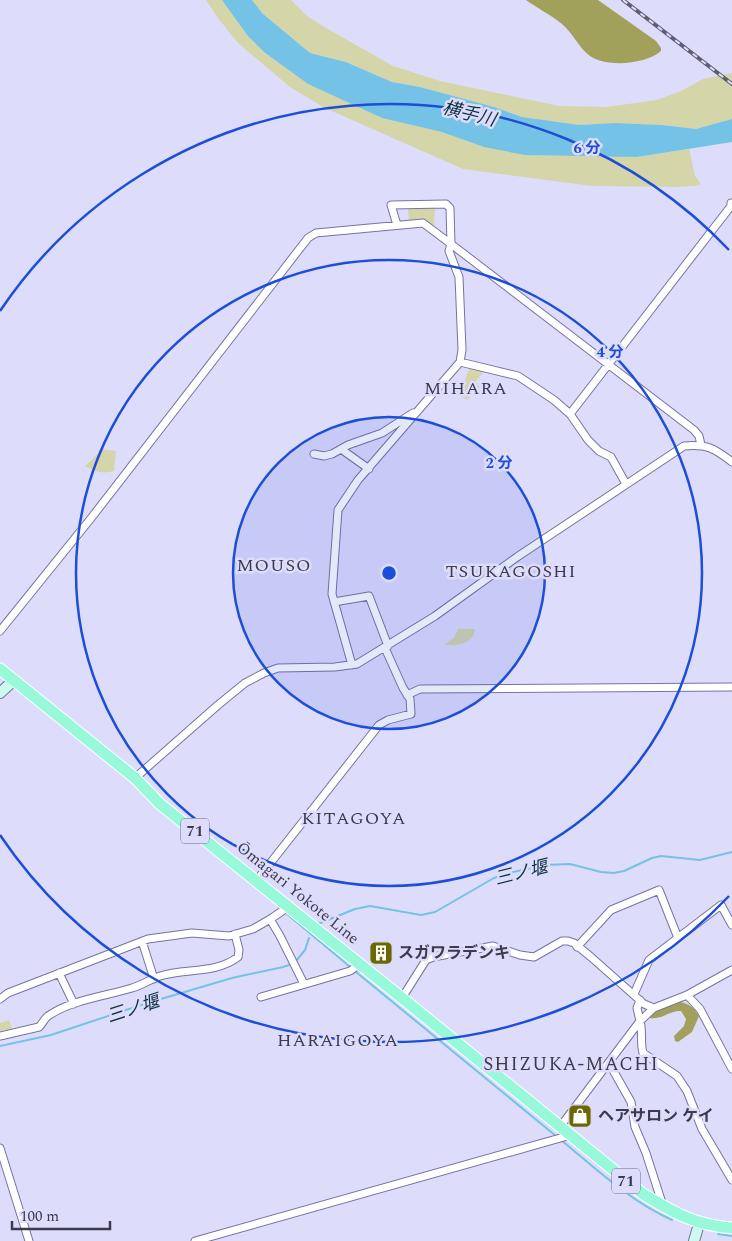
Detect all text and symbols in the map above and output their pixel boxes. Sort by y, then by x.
water label: 横手川 [440,94,500,134]
text: 6 分 [573,137,601,160]
text: 4 分 [596,341,624,364]
district label: MIHARA [424,375,508,402]
text: 2 分 [485,452,513,475]
district label: MOUSO [236,552,312,579]
district label: TSUKAGOSHI [445,558,577,585]
centre of rings [380,564,398,582]
district label: KITAGOYA [301,805,407,832]
road number: 71 [181,818,209,844]
street label: Ōmagari Yokote Line [231,836,365,950]
water label: 三ノ堰 [492,853,553,893]
building icon: スガワラデンキ [368,940,394,966]
place label: スガワラデンキ [398,941,510,965]
water label: 三ノ堰 [103,987,166,1030]
district label: HARAIGOYA [277,1027,399,1054]
district label: SHIZUKA-MACHI [483,1050,659,1079]
shop icon: ヘアサロン ケイ [567,1103,593,1129]
place label: ヘアサロン ケイ [598,1104,714,1128]
road number: 71 [612,1168,640,1194]
scale bar [12,1198,110,1230]
text: 100 m [20,1205,59,1228]

